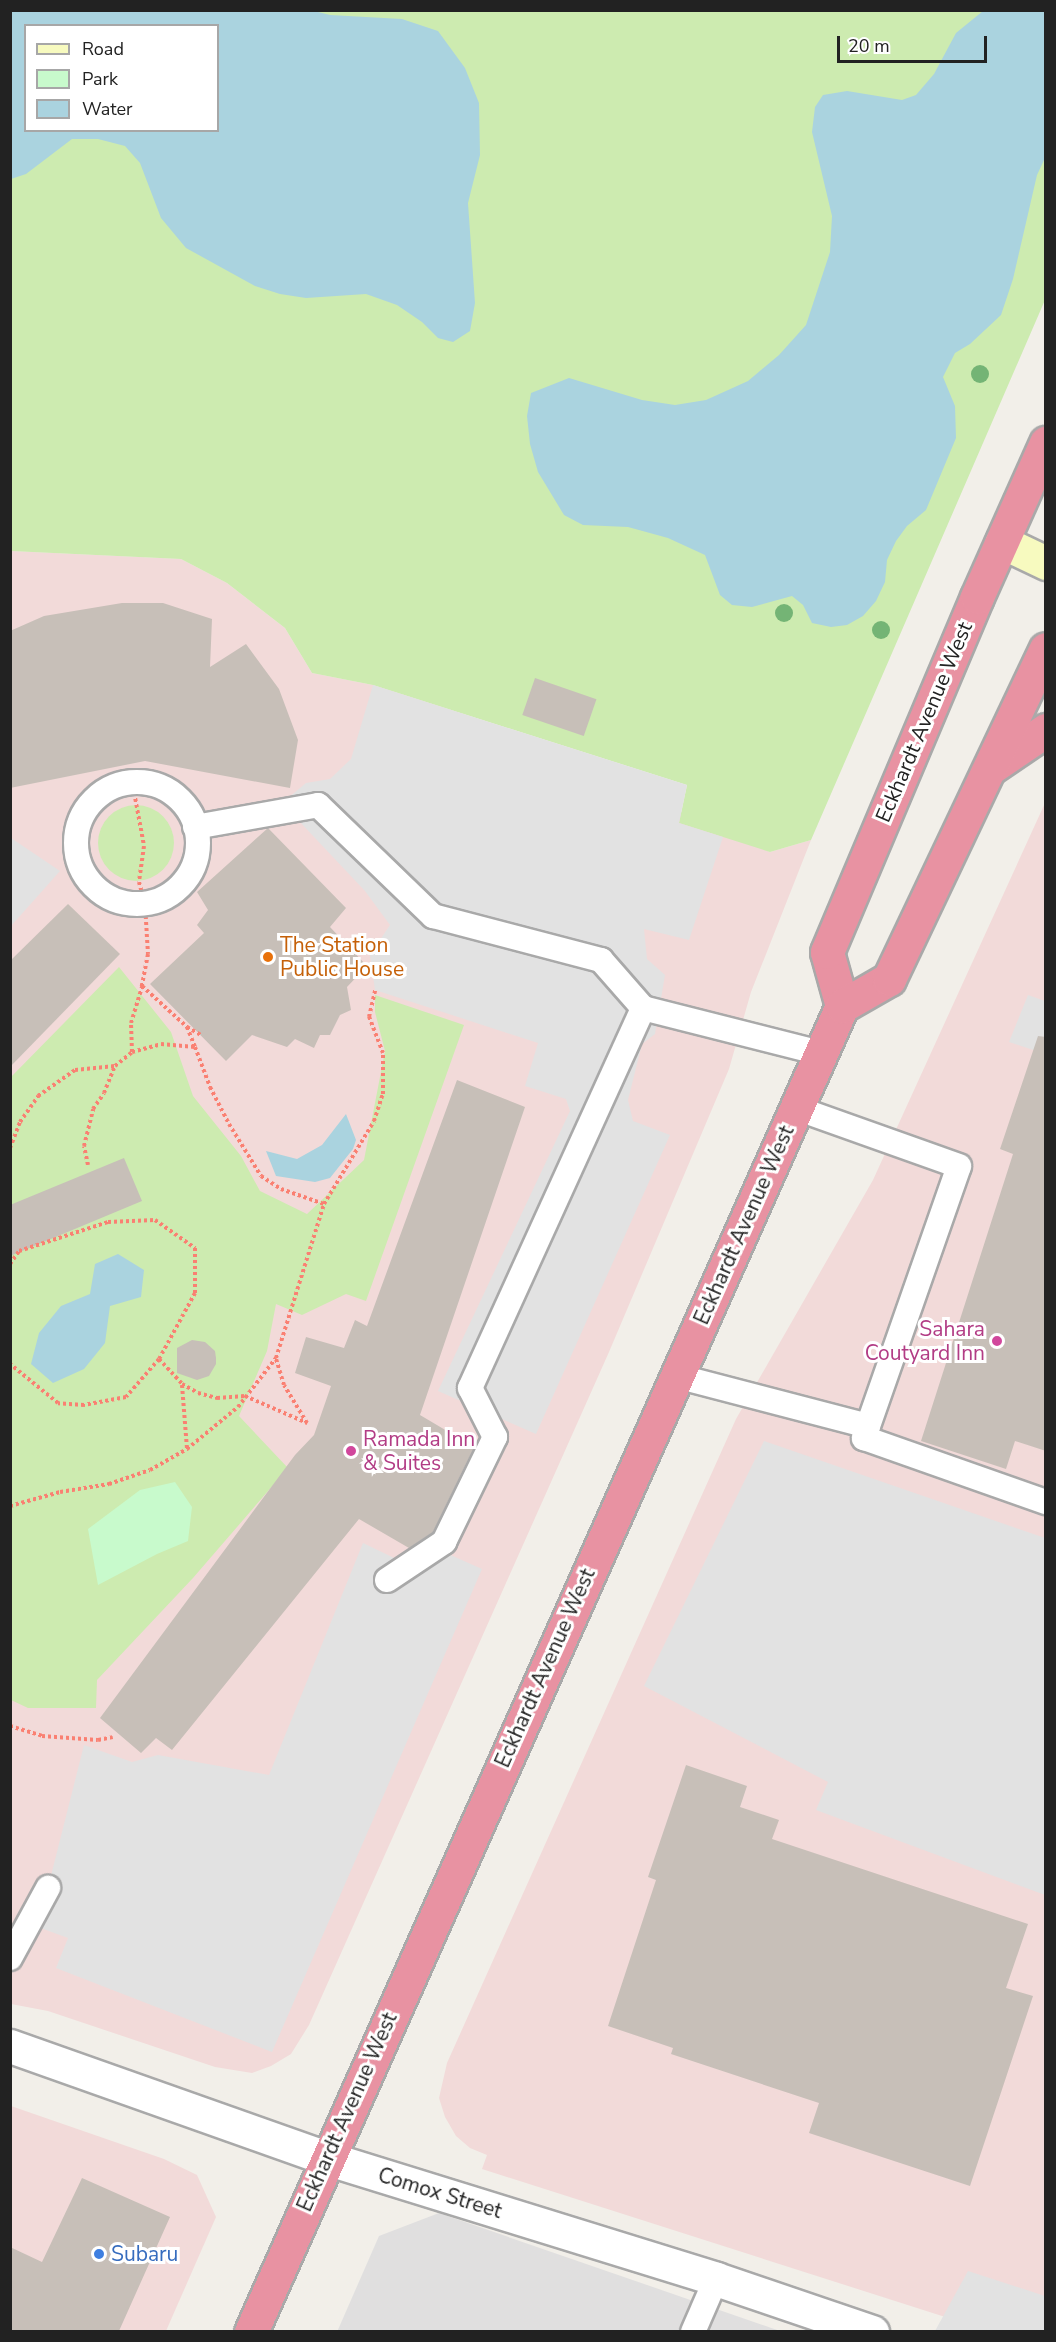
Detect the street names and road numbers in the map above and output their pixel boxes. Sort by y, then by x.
street label: Eckhardt Avenue West [870,618,978,826]
street label: Eckhardt Avenue West [689,1122,799,1328]
street label: Eckhardt Avenue West [490,1565,600,1771]
street label: Eckhardt Avenue West [292,2009,402,2215]
street label: Comox Street [375,2162,505,2224]

